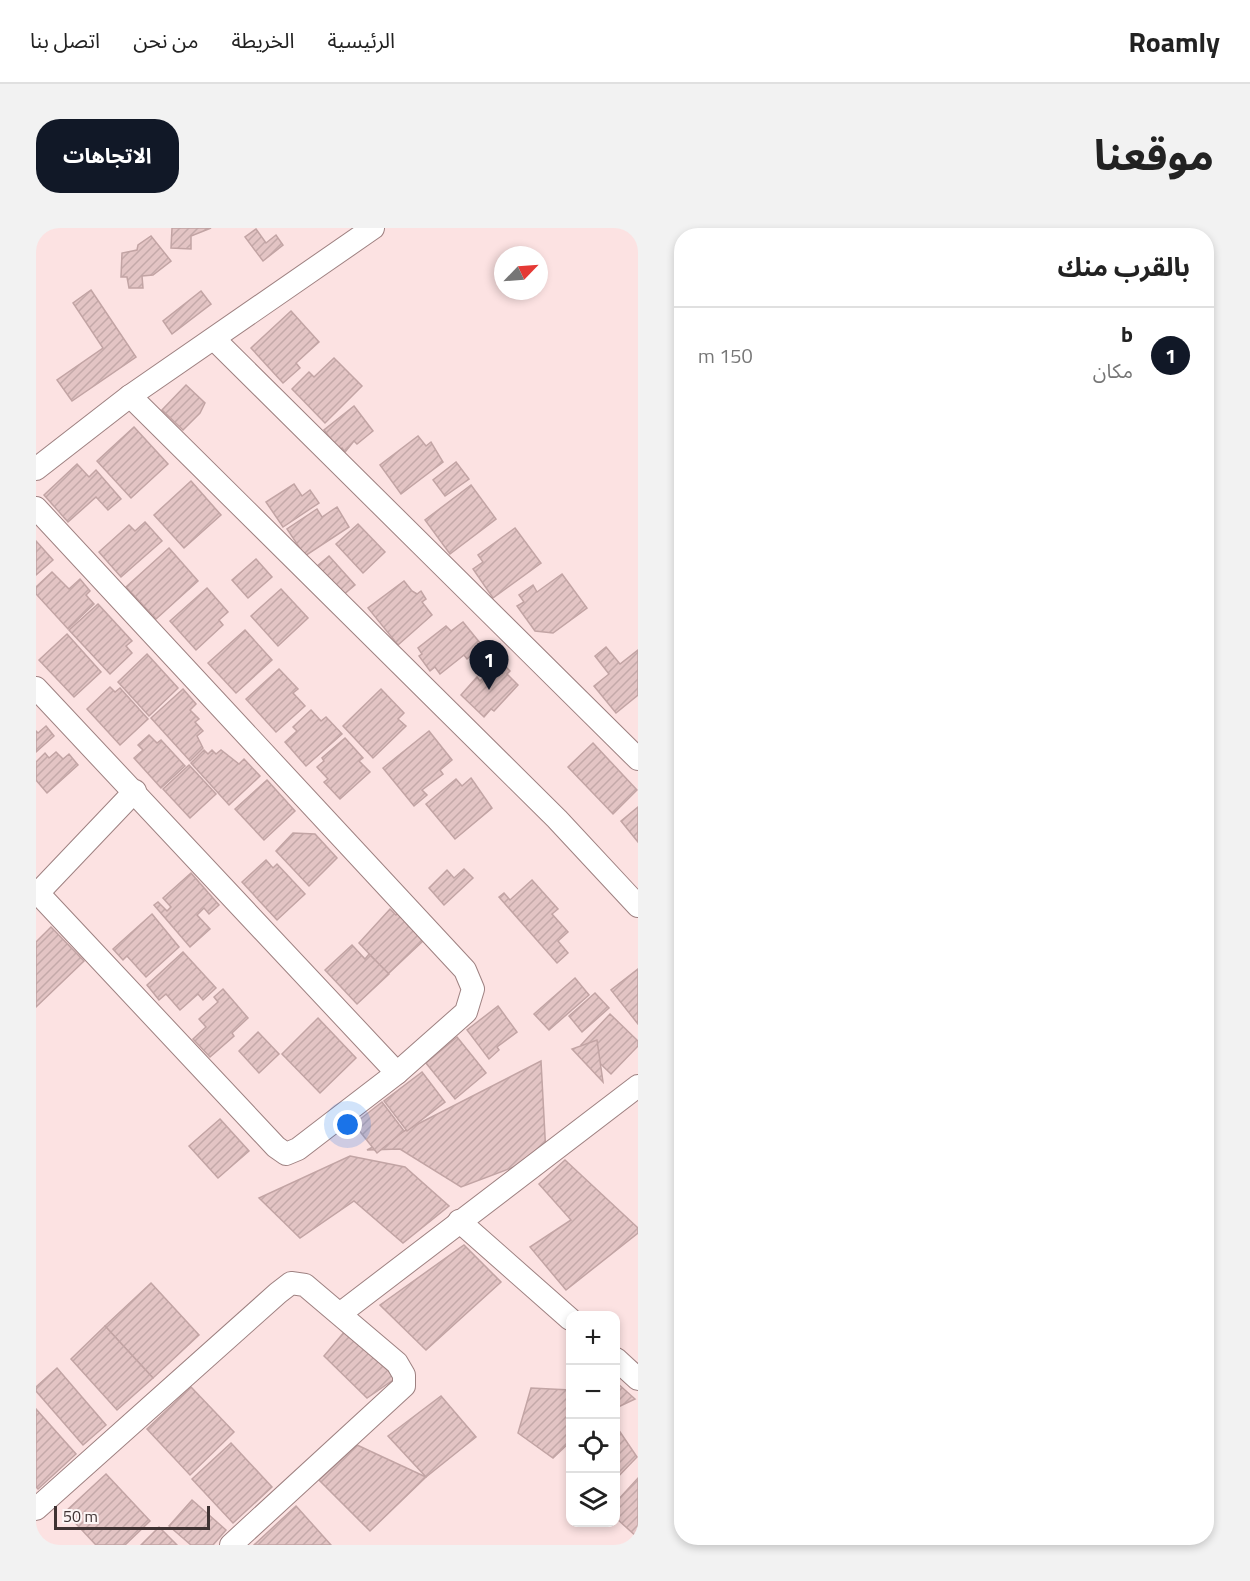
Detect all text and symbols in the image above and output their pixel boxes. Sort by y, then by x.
text: Roamly [1129,20,1220,63]
text: اتصل بنا [30,24,100,56]
text: من نحن [133,24,198,56]
text: الخريطة [231,24,294,56]
text: الرئيسية [327,24,395,56]
button: الاتجاهات [36,119,179,193]
text: موقعنا [1094,122,1214,186]
north arrow [494,246,548,300]
text: بالقرب منك [1058,247,1190,286]
text: b [1121,317,1133,351]
text: 150 m [698,340,753,371]
text: 1 [1165,340,1176,371]
text: مكان [1093,355,1133,386]
pin: 1 [470,640,508,690]
your location [333,1110,362,1139]
map controls [566,1311,620,1527]
button: + [566,1311,620,1365]
button: − [566,1365,620,1419]
button: locate [566,1419,620,1473]
button: layers [566,1473,620,1527]
scale bar [54,1503,210,1530]
text: 50 m [63,1504,98,1528]

